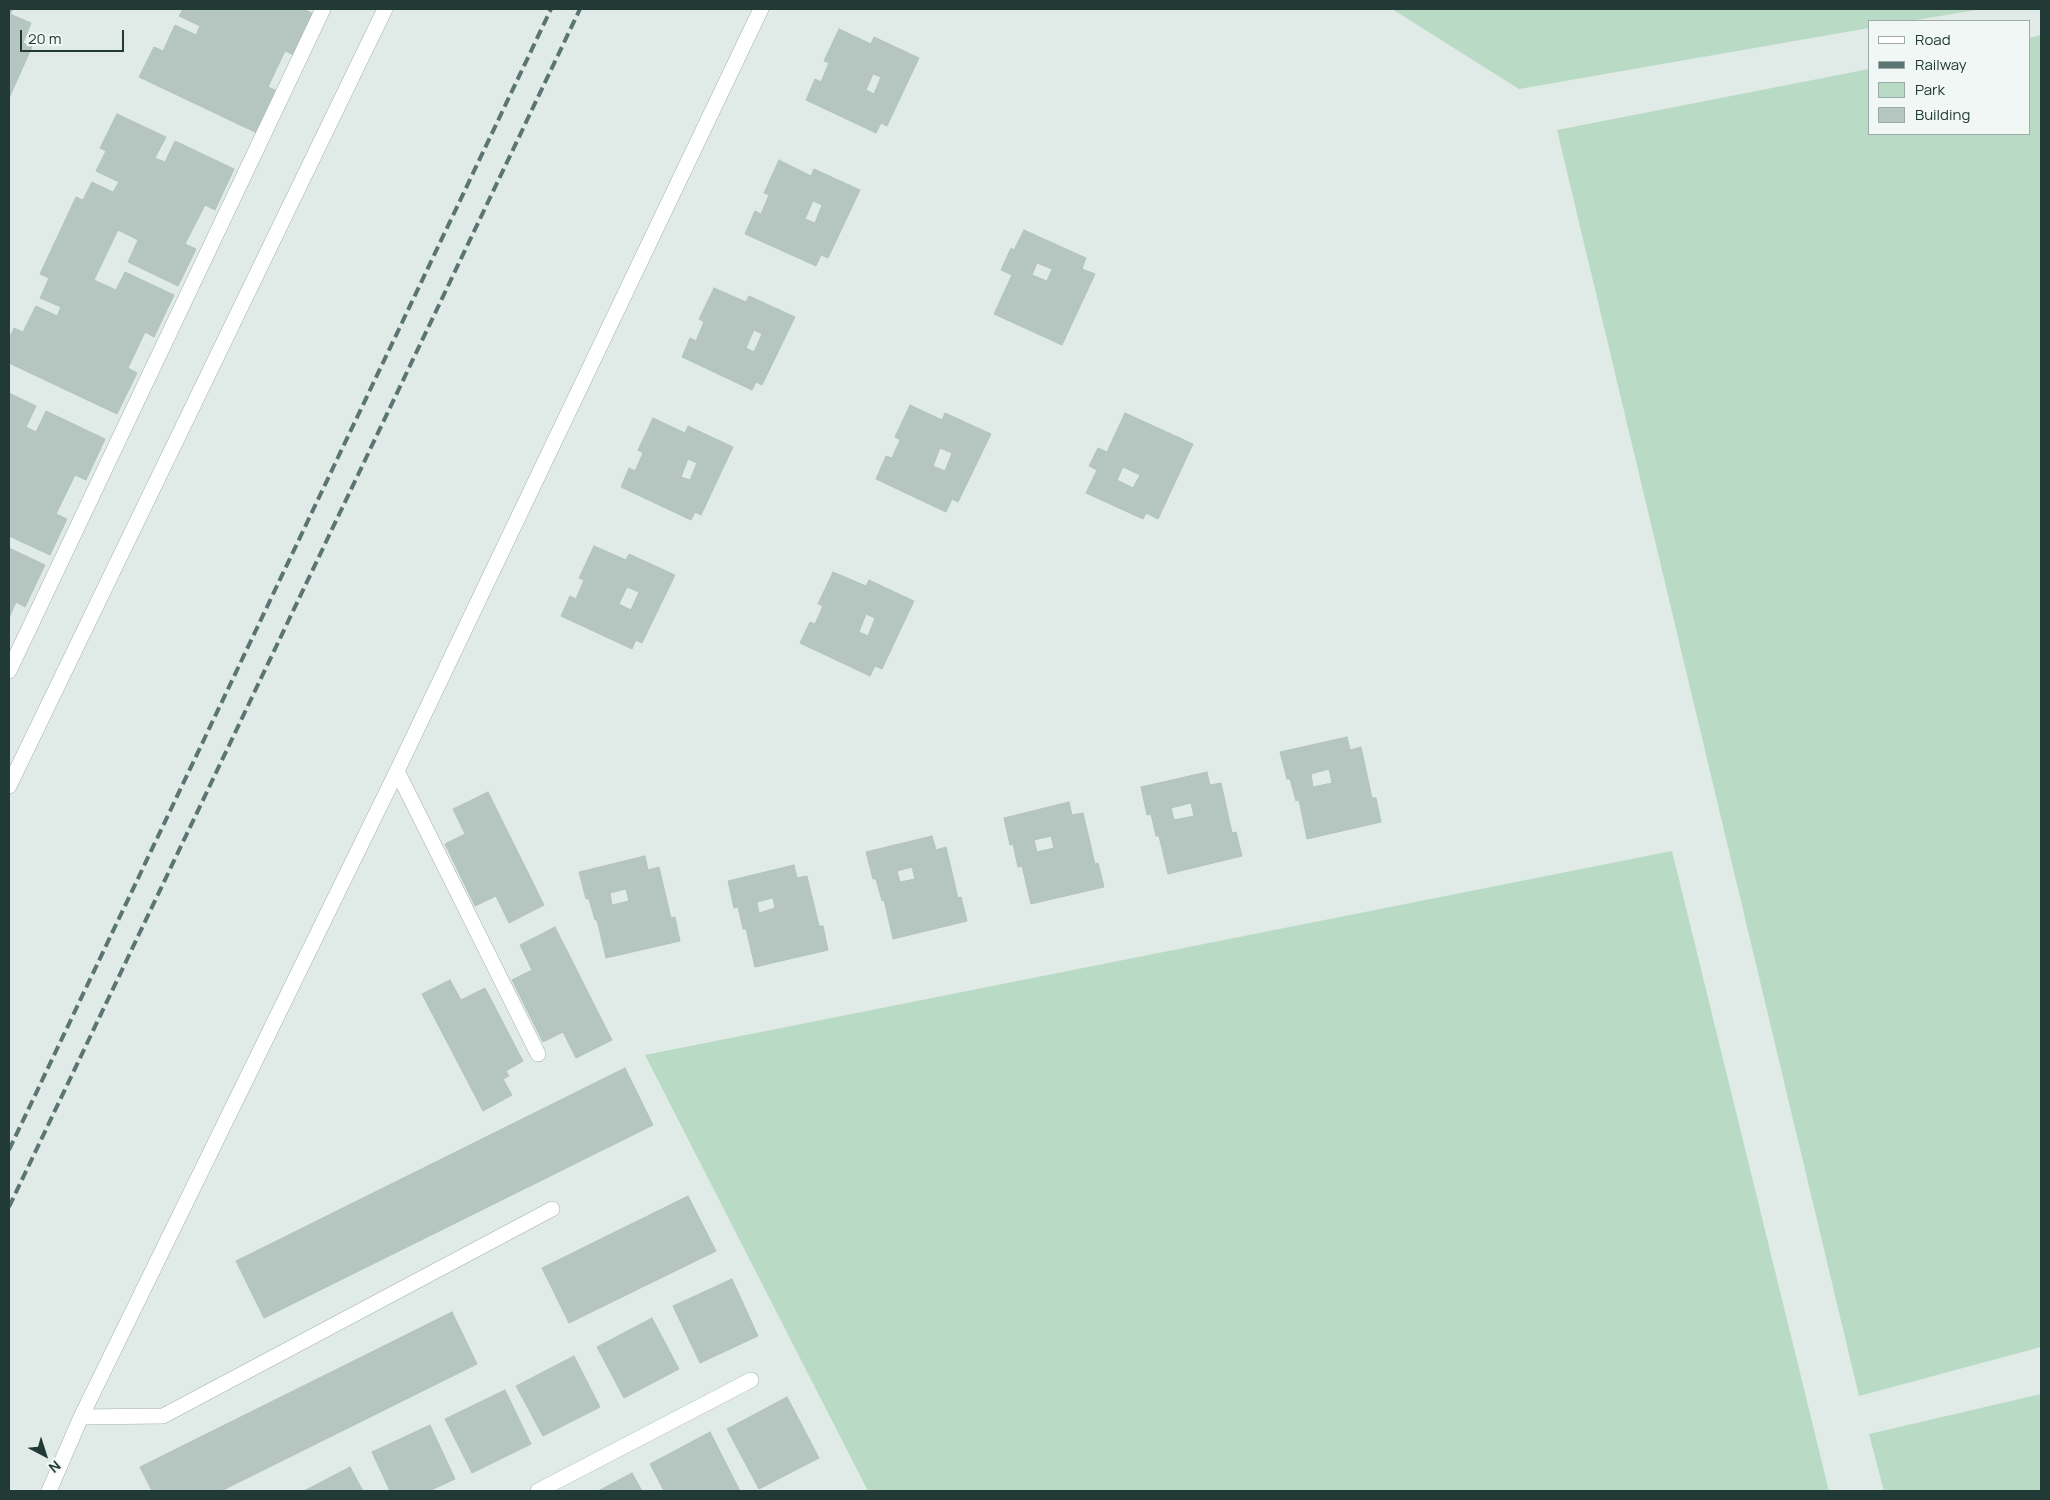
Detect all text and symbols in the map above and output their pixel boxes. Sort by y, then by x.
scale bar [22,20,126,52]
legend [1868,20,2030,135]
text: 20 m [28,28,61,49]
text: Road [1915,29,1951,50]
text: Railway [1915,54,1967,75]
text: Park [1915,79,1945,100]
text: Building [1915,104,1970,125]
north arrow [20,1430,70,1480]
text: N [45,1456,65,1477]

